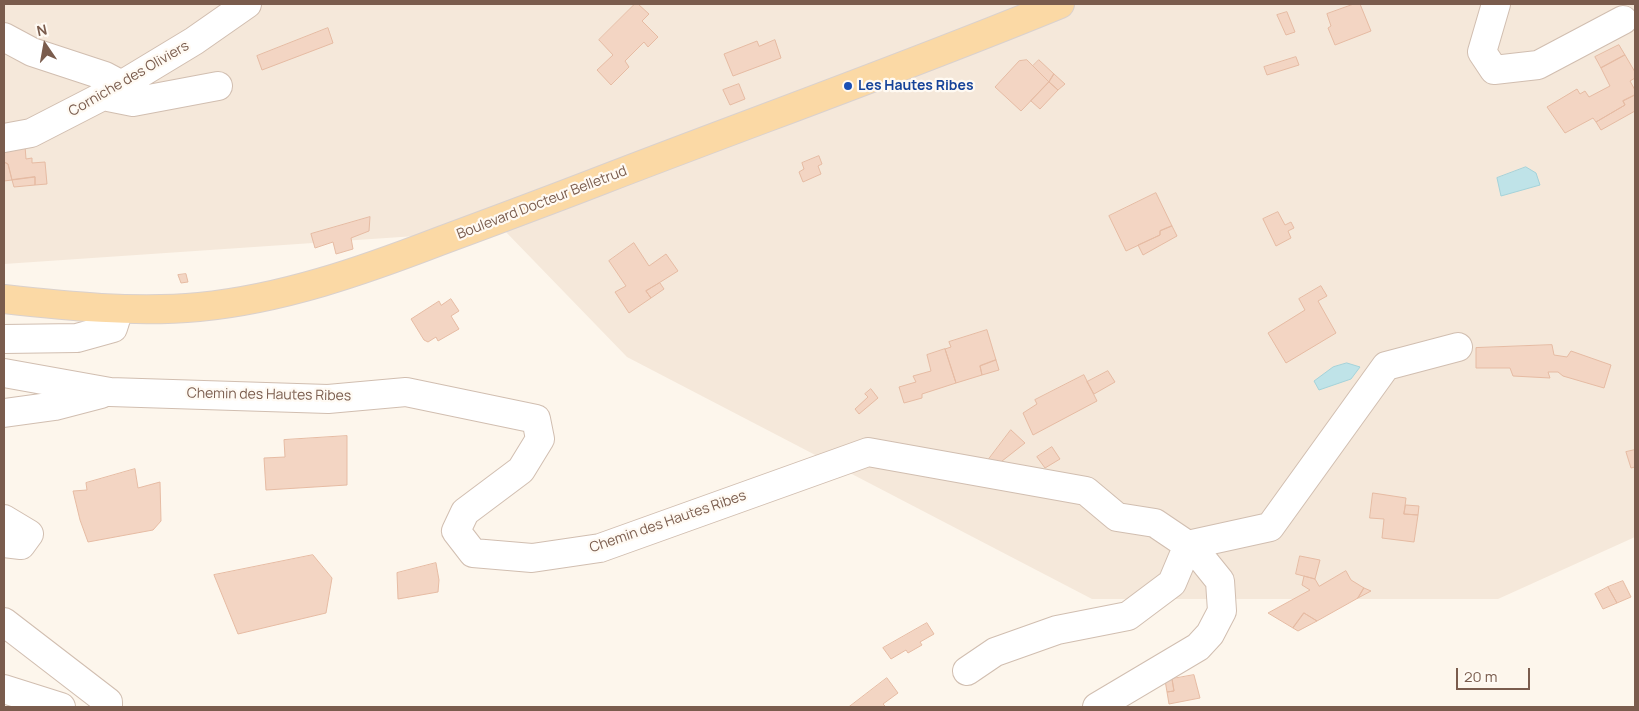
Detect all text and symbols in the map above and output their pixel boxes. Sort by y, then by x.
north arrow [20,20,70,70]
text: N [35,20,49,40]
street label: Corniche des Oliviers [66,38,192,120]
place label: Les Hautes Ribes [858,78,973,94]
marker: Les Hautes Ribes [842,80,854,92]
street label: Boulevard Docteur Belletrud [455,163,629,243]
street label: Chemin des Hautes Ribes [187,385,351,405]
street label: Chemin des Hautes Ribes [588,487,748,557]
scale bar [1459,658,1533,690]
text: 20 m [1464,666,1497,687]

